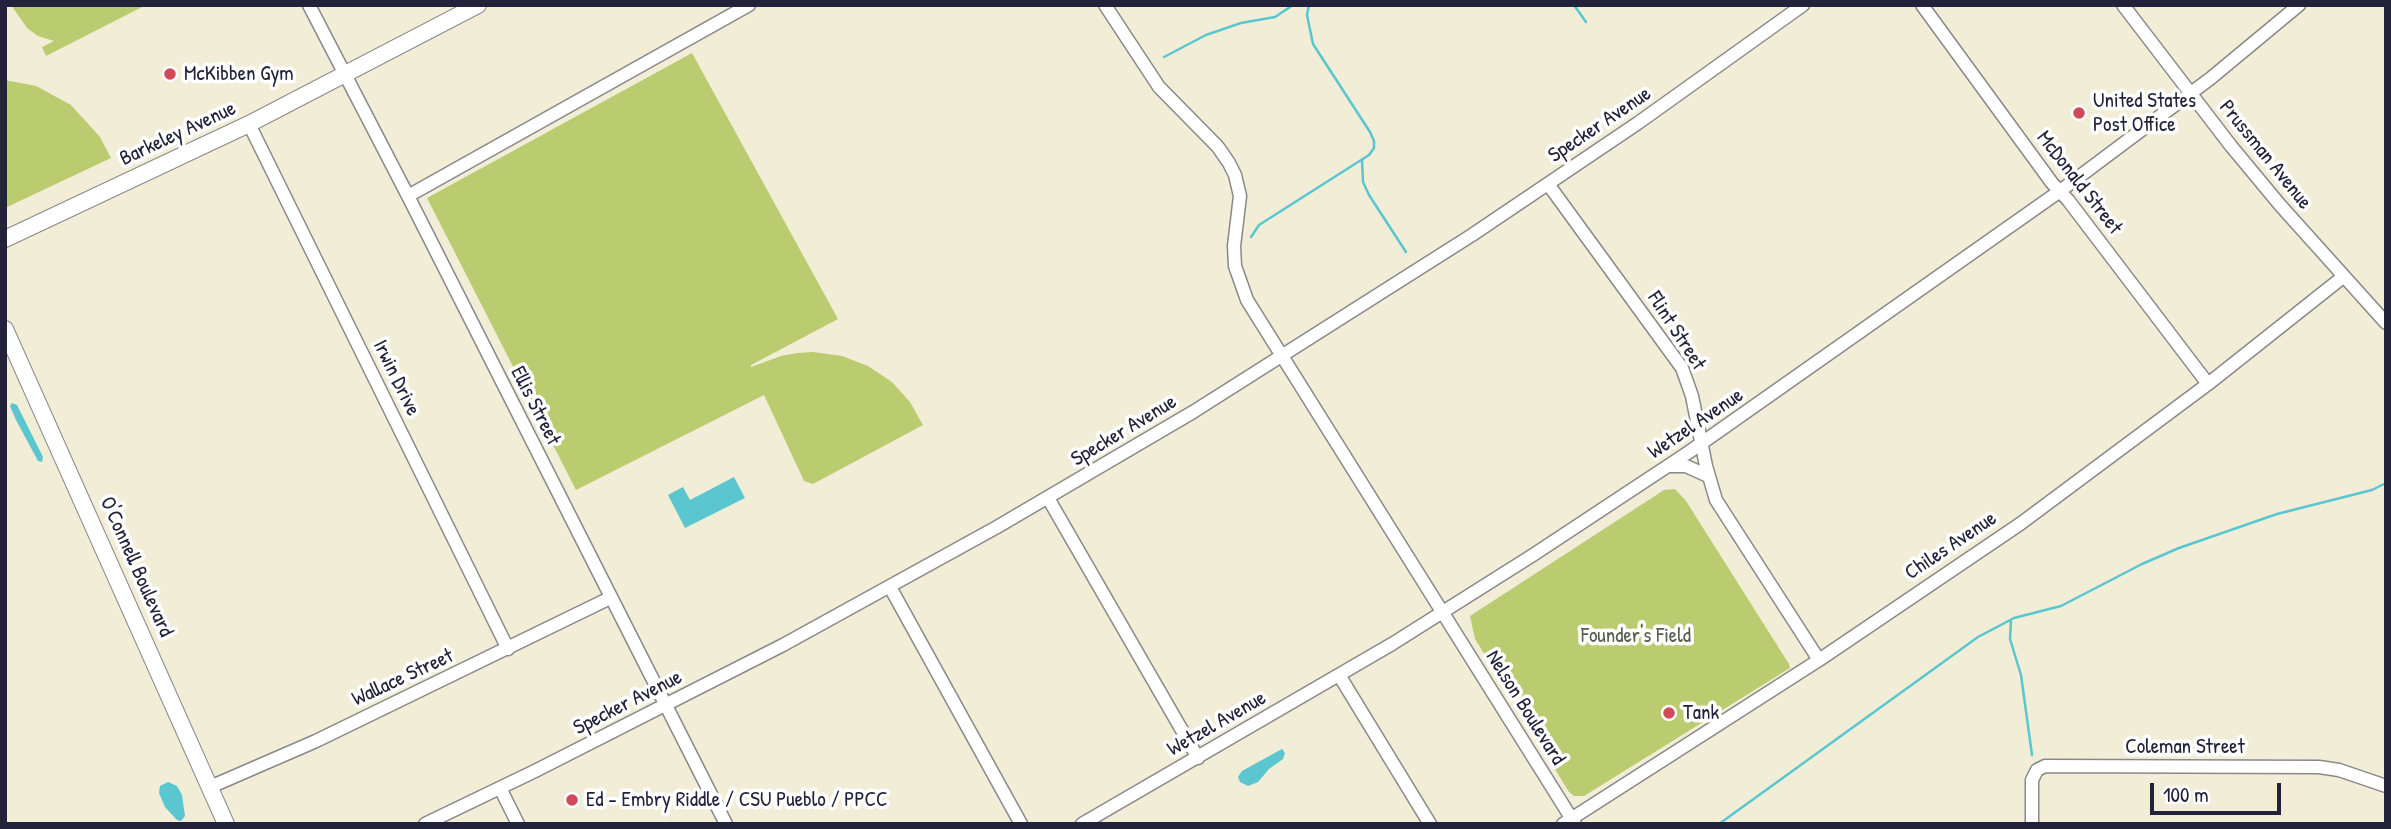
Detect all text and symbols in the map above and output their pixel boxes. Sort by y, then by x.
place label: McKibben Gym [184,61,294,87]
marker: McKibben Gym [162,66,178,82]
street label: Specker Avenue [1544,81,1656,169]
place label: United States Post Office [2093,88,2196,138]
street label: Prussman Avenue [2213,95,2317,215]
street label: Barkeley Avenue [116,96,240,172]
marker: United States Post Office [2071,105,2087,121]
street label: McDonald Street [2031,126,2127,240]
street label: Flint Street [1641,287,1711,375]
street label: Irwin Drive [367,336,425,420]
street label: Ellis Street [505,362,565,450]
street label: Wetzel Avenue [1644,383,1748,465]
street label: Specker Avenue [1067,390,1181,472]
street label: O'Connell Boulevard [94,493,178,641]
street label: Chiles Avenue [1900,506,2002,586]
park label: Founder's Field [1581,623,1691,649]
street label: Wallace Street [348,644,458,712]
street label: Nelson Boulevard [1480,646,1570,770]
street label: Specker Avenue [570,665,686,741]
street label: Wetzel Avenue [1163,686,1271,762]
place label: Tank [1683,700,1719,726]
marker: Tank [1661,705,1677,721]
street label: Coleman Street [2125,734,2245,760]
scale bar [2153,770,2284,814]
text: 100 m [2163,780,2209,809]
place label: Ed - Embry Riddle / CSU Pueblo / PPCC [586,787,888,813]
marker: Ed - Embry Riddle / CSU Pueblo / PPCC [564,792,580,808]

